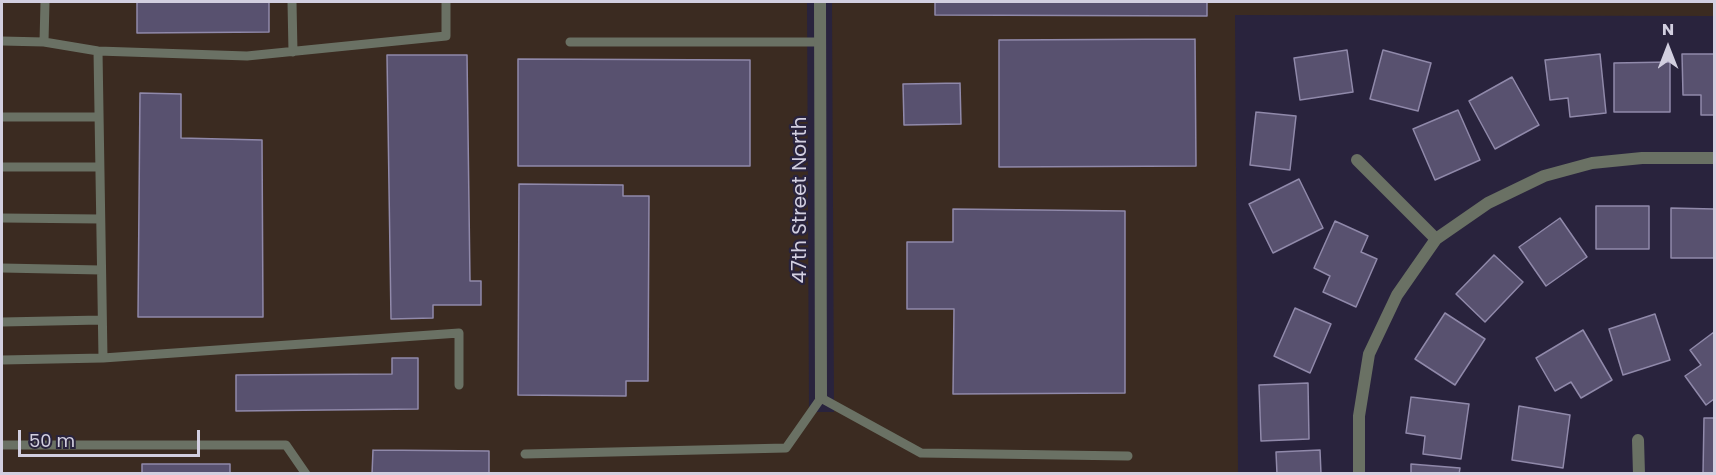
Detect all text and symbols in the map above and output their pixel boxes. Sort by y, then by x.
north arrow [1638,18,1698,78]
text: N [1662,18,1674,41]
street label: 47th Street North [789,116,813,284]
scale bar [21,418,202,456]
text: 50 m [29,428,75,453]

